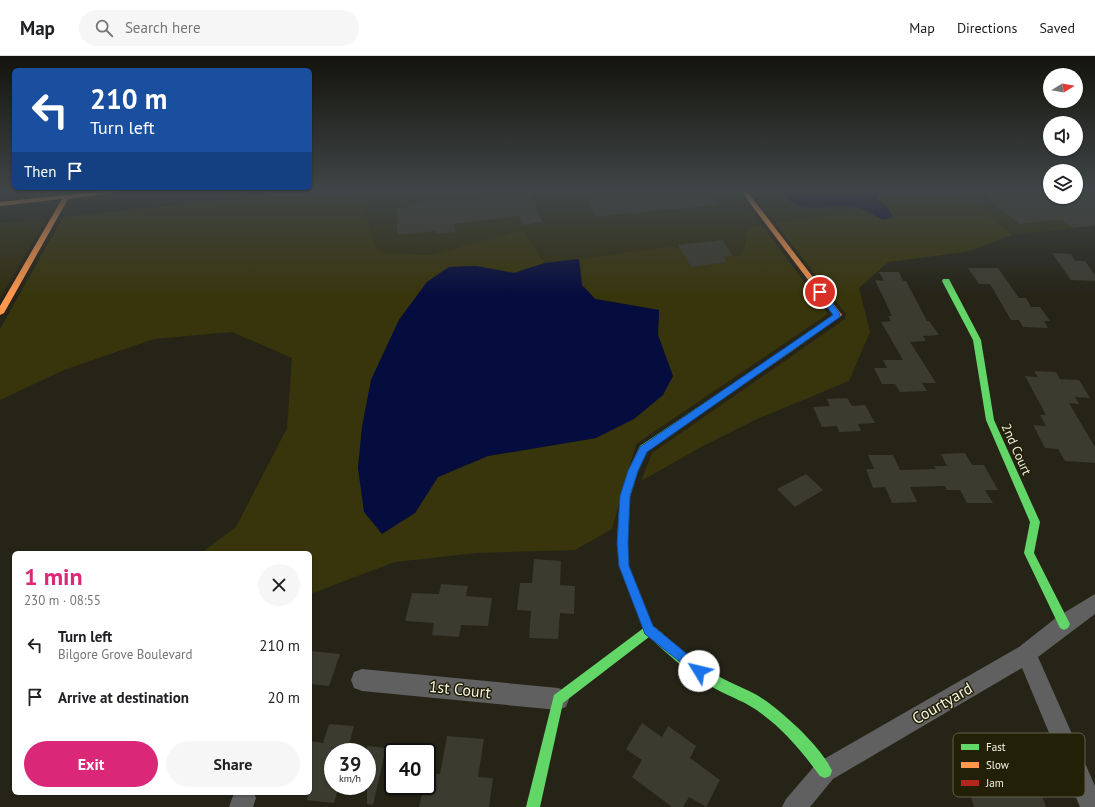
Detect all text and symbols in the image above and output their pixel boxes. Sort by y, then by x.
search box [79,10,359,46]
text: Map [20,16,55,40]
icon: search [93,17,115,39]
text: Search here [125,18,201,37]
text: Map [909,19,935,37]
text: Directions [957,19,1017,37]
text: Saved [1039,19,1075,37]
north arrow [1043,68,1083,108]
map controls [1043,68,1083,204]
text: 210 m [90,80,167,117]
icon: left [24,84,76,136]
text: Turn left [90,116,155,139]
button: sound [1043,116,1083,156]
icon: arrive [64,160,86,182]
text: Then [24,162,56,181]
button: layers [1043,164,1083,204]
pin [803,275,837,309]
icon: arrive [809,281,831,303]
street label: 2nd Court [998,421,1036,478]
text: 1 min [24,561,83,592]
button: close [258,564,300,606]
text: 230 m · 08:55 [24,592,101,609]
text: Turn left [58,627,112,646]
icon: left [24,634,46,656]
text: 210 m [259,636,300,655]
text: Bilgore Grove Boulevard [58,646,193,663]
position arrow [678,650,720,692]
street label: 1st Court [428,676,493,702]
street label: Courtyard [908,678,976,728]
icon: arrive [24,686,46,708]
text: Arrive at destination [58,688,189,707]
text: 20 m [267,688,300,707]
legend [953,733,1085,797]
text: Fast [986,740,1006,754]
button: Exit [24,741,158,787]
button: Share [166,741,300,787]
speed limit sign: 40 [384,743,436,795]
text: 39 [339,751,361,777]
text: Slow [986,758,1009,772]
text: km/h [339,772,361,785]
text: Jam [985,776,1004,790]

